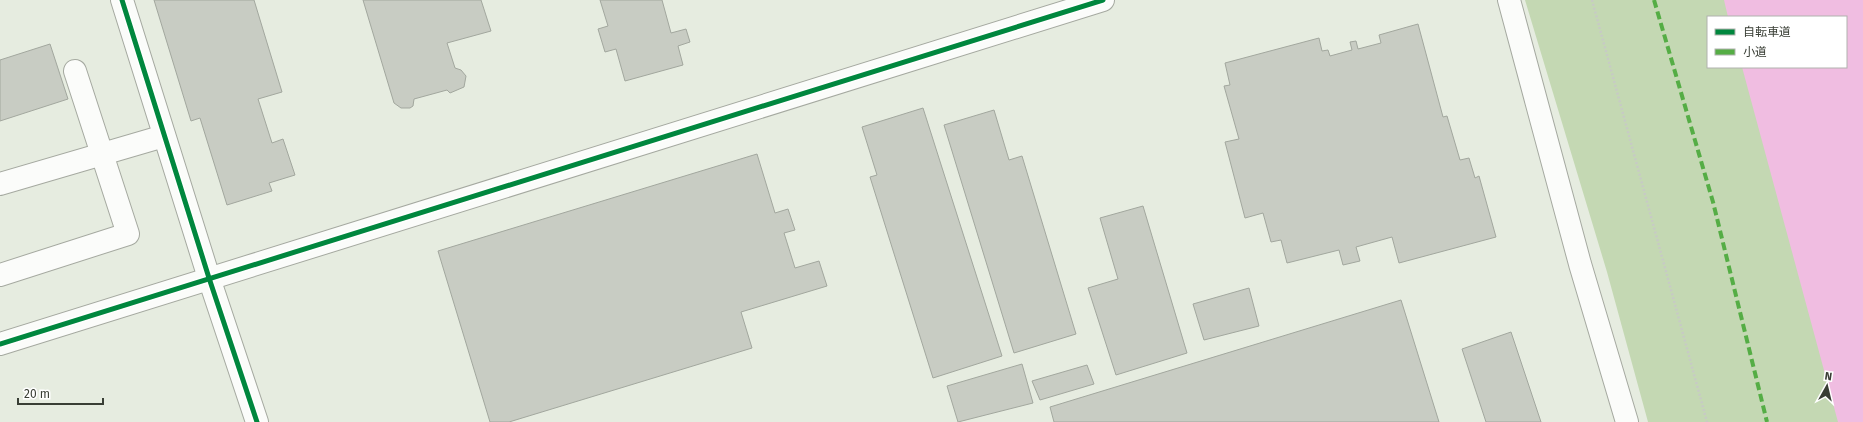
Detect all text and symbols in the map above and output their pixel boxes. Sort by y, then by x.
legend [1707,16,1847,68]
text: 自転車道 [1743,25,1791,39]
text: 小道 [1743,45,1767,59]
north arrow [1807,366,1847,406]
text: N [1824,370,1833,384]
scale bar [18,380,103,406]
text: 20 m [24,387,50,401]

